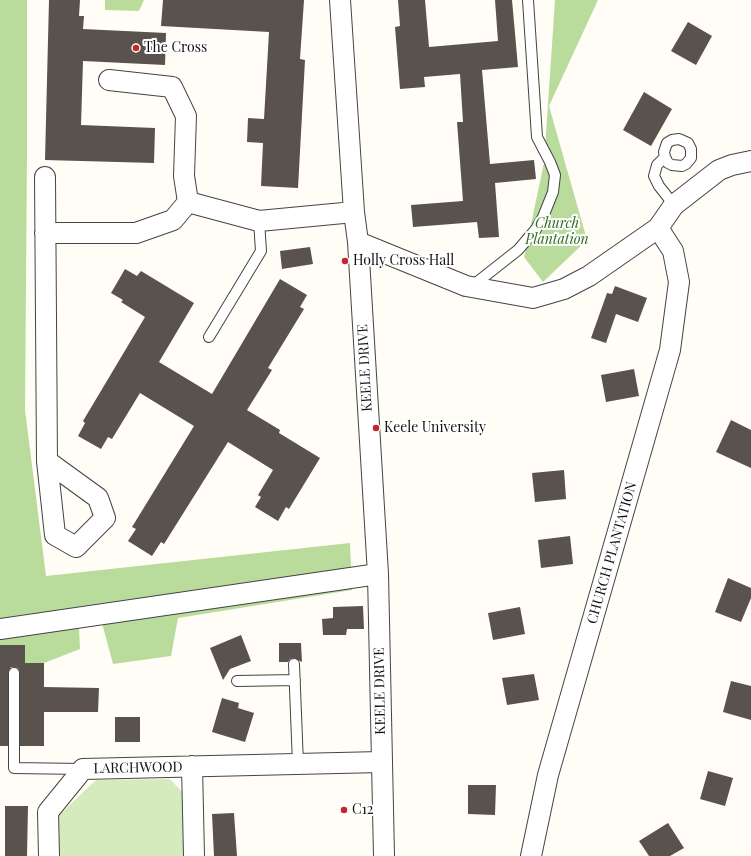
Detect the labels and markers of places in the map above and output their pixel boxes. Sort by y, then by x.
place label: The Cross [144,40,207,56]
marker: The Cross [131,43,141,53]
place label: Holly Cross Hall [353,253,454,269]
marker: Holly Cross Hall [340,256,350,266]
place label: Keele University [384,420,486,436]
marker: Keele University [371,423,381,433]
place label: C12 [352,802,374,818]
marker: C12 [339,805,349,815]

